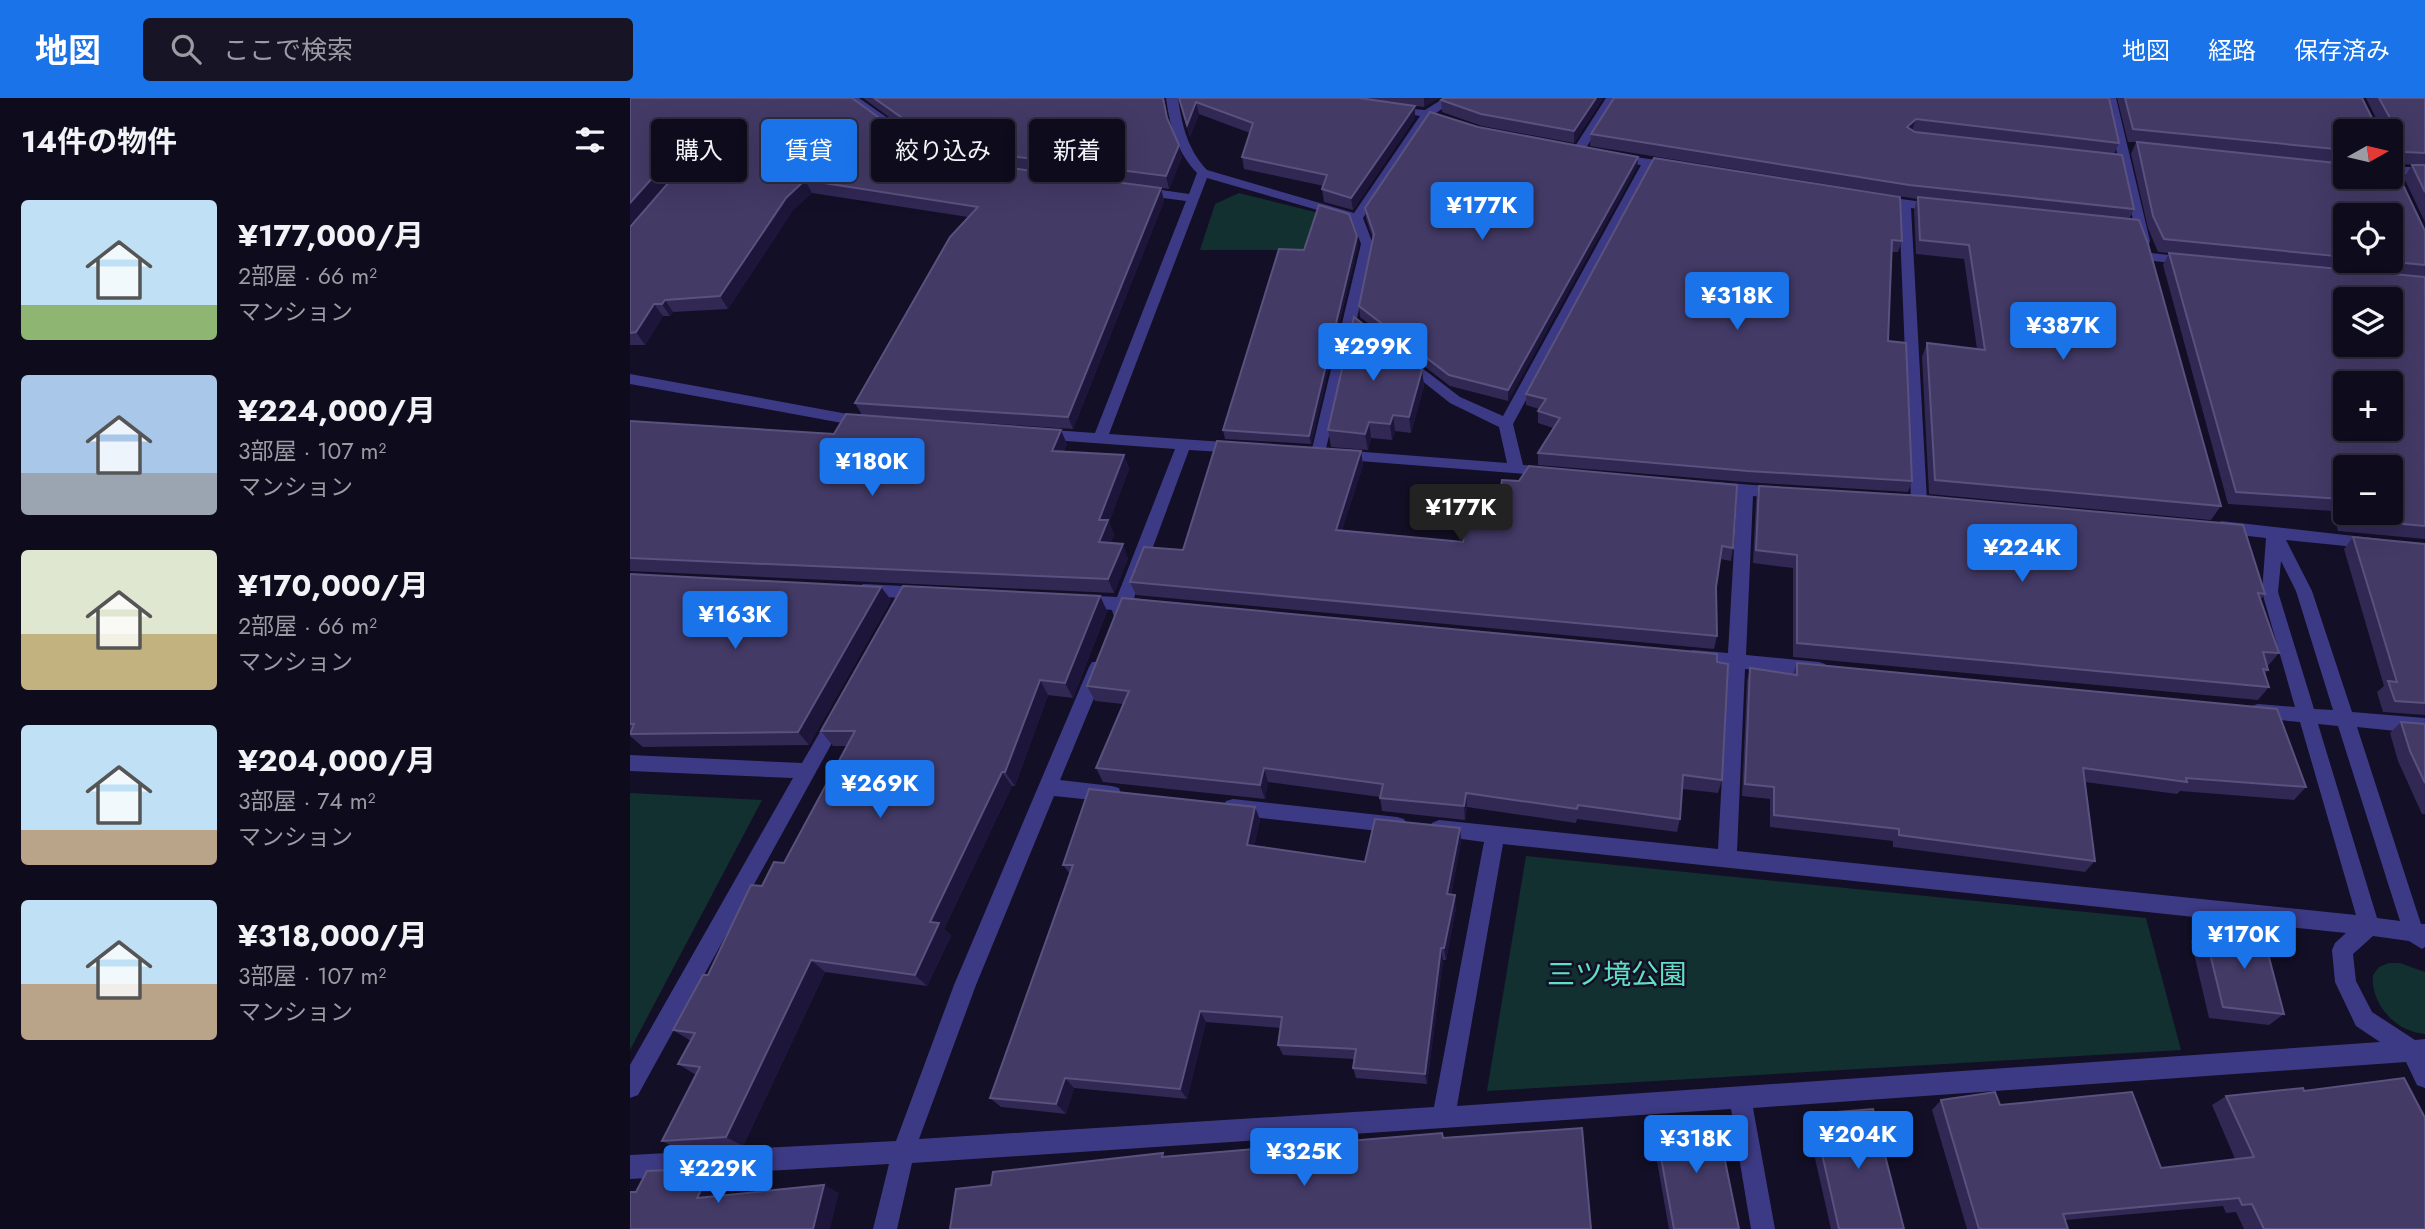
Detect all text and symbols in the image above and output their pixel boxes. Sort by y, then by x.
search box [143,18,633,81]
text: 地図 [35,27,101,74]
icon: search [167,30,205,68]
text: ここで検索 [223,31,353,69]
text: 地図 [2122,33,2170,68]
text: 経路 [2208,33,2256,68]
text: 保存済み [2294,33,2390,68]
chip: 購入 [651,119,747,182]
chip: 賃貸 [761,119,857,182]
chip: 絞り込み [871,119,1015,182]
chip: 新着 [1029,119,1125,182]
north arrow [2333,119,2403,189]
map controls [2333,119,2403,525]
text: 14件の物件 [21,120,177,163]
icon: filters [571,121,609,159]
pin: ¥177K [1433,183,1531,242]
text: ¥177K [1447,188,1517,222]
button: locate [2333,203,2403,273]
text: ¥177,000/月 [238,214,424,257]
icon: home [77,228,161,312]
text: 2部屋 · 66 m² [238,259,377,293]
pin: ¥318K [1688,272,1786,332]
text: ¥318K [1701,278,1773,312]
button: layers [2333,287,2403,357]
text: マンション [238,295,353,329]
pin: ¥387K [2014,302,2112,362]
text: ¥387K [2026,308,2100,342]
pin: ¥299K [1324,324,1422,383]
text: ¥299K [1334,329,1412,363]
button: + [2333,371,2403,441]
text: ¥224,000/月 [238,389,436,432]
icon: home [77,403,161,487]
text: 3部屋 · 107 m² [238,434,386,468]
pin: ¥180K [823,438,921,498]
text: ¥180K [836,444,908,478]
button: − [2333,455,2403,525]
text: マンション [238,470,353,504]
pin: ¥177K [1412,484,1510,544]
text: ¥177K [1426,490,1496,524]
pin: ¥224K [1973,524,2071,584]
text: ¥224K [1983,530,2061,564]
text: ¥170,000/月 [238,564,429,607]
icon: home [77,578,161,662]
pin: ¥163K [686,592,784,651]
text: ¥163K [699,597,771,631]
text: 2部屋 · 66 m² [238,609,377,643]
text: マンション [238,645,353,679]
text: ¥204,000/月 [238,739,436,782]
icon: home [77,753,161,837]
pin: ¥269K [831,760,929,820]
text: ¥269K [841,766,919,800]
text: 3部屋 · 74 m² [238,784,376,818]
text: マンション [238,820,353,854]
pin: ¥170K [2195,912,2293,971]
text: ¥318,000/月 [238,914,428,957]
text: ¥170K [2208,917,2280,951]
icon: home [77,928,161,1012]
park label: 三ツ境公園 [1547,954,1687,995]
text: 3部屋 · 107 m² [238,959,386,993]
text: マンション [238,995,353,1029]
pin: ¥204K [1809,1112,1907,1171]
pin: ¥318K [1647,1116,1745,1175]
text: ¥204K [1819,1117,1897,1151]
text: ¥318K [1660,1121,1732,1155]
pin: ¥325K [1255,1128,1353,1188]
text: ¥325K [1266,1134,1342,1168]
pin: ¥229K [669,1146,767,1205]
text: ¥229K [679,1151,757,1185]

